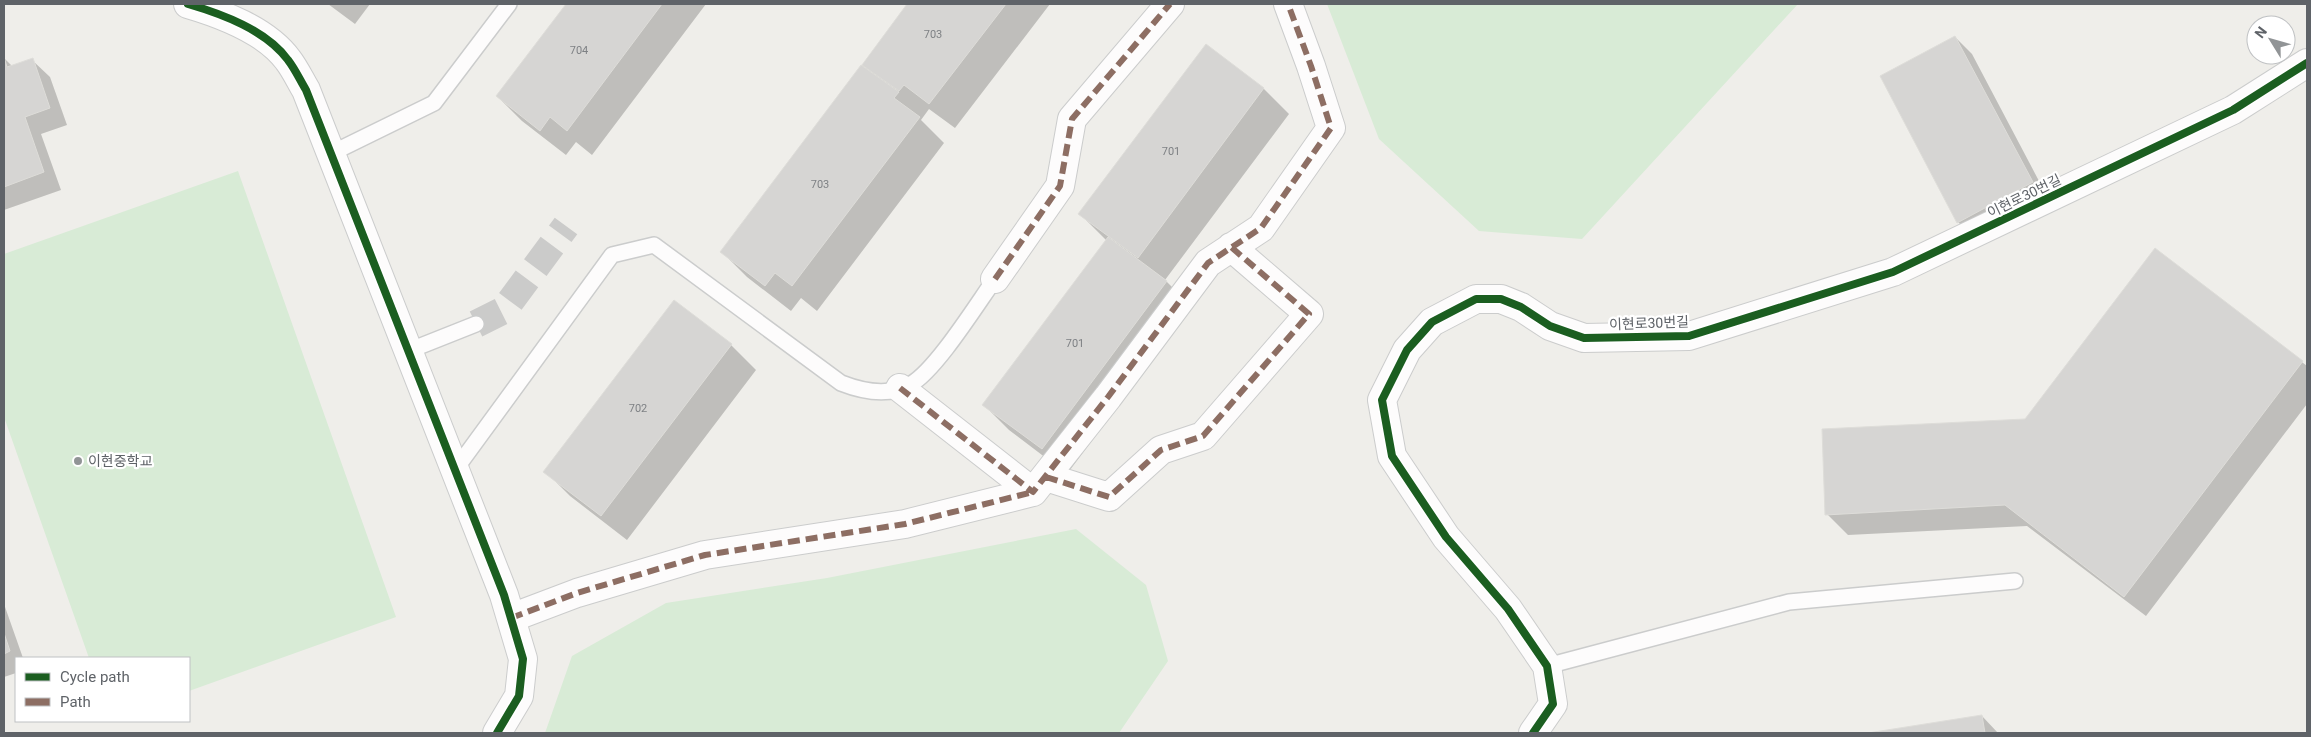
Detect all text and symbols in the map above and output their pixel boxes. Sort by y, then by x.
north arrow [2246,15,2296,65]
text: N [2251,23,2270,41]
house number: 703 [924,28,942,41]
house number: 704 [570,44,588,57]
house number: 701 [1162,145,1180,158]
street label: 이현로30번길 [1984,171,2064,221]
house number: 703 [811,178,829,191]
street label: 이현로30번길 [1609,314,1689,332]
house number: 701 [1066,337,1084,350]
house number: 702 [629,402,647,415]
place label: 이현중학교 [88,453,153,469]
marker: 이현중학교 [72,455,84,467]
legend [15,657,190,722]
text: Cycle path [60,668,130,686]
text: Path [60,693,91,711]

